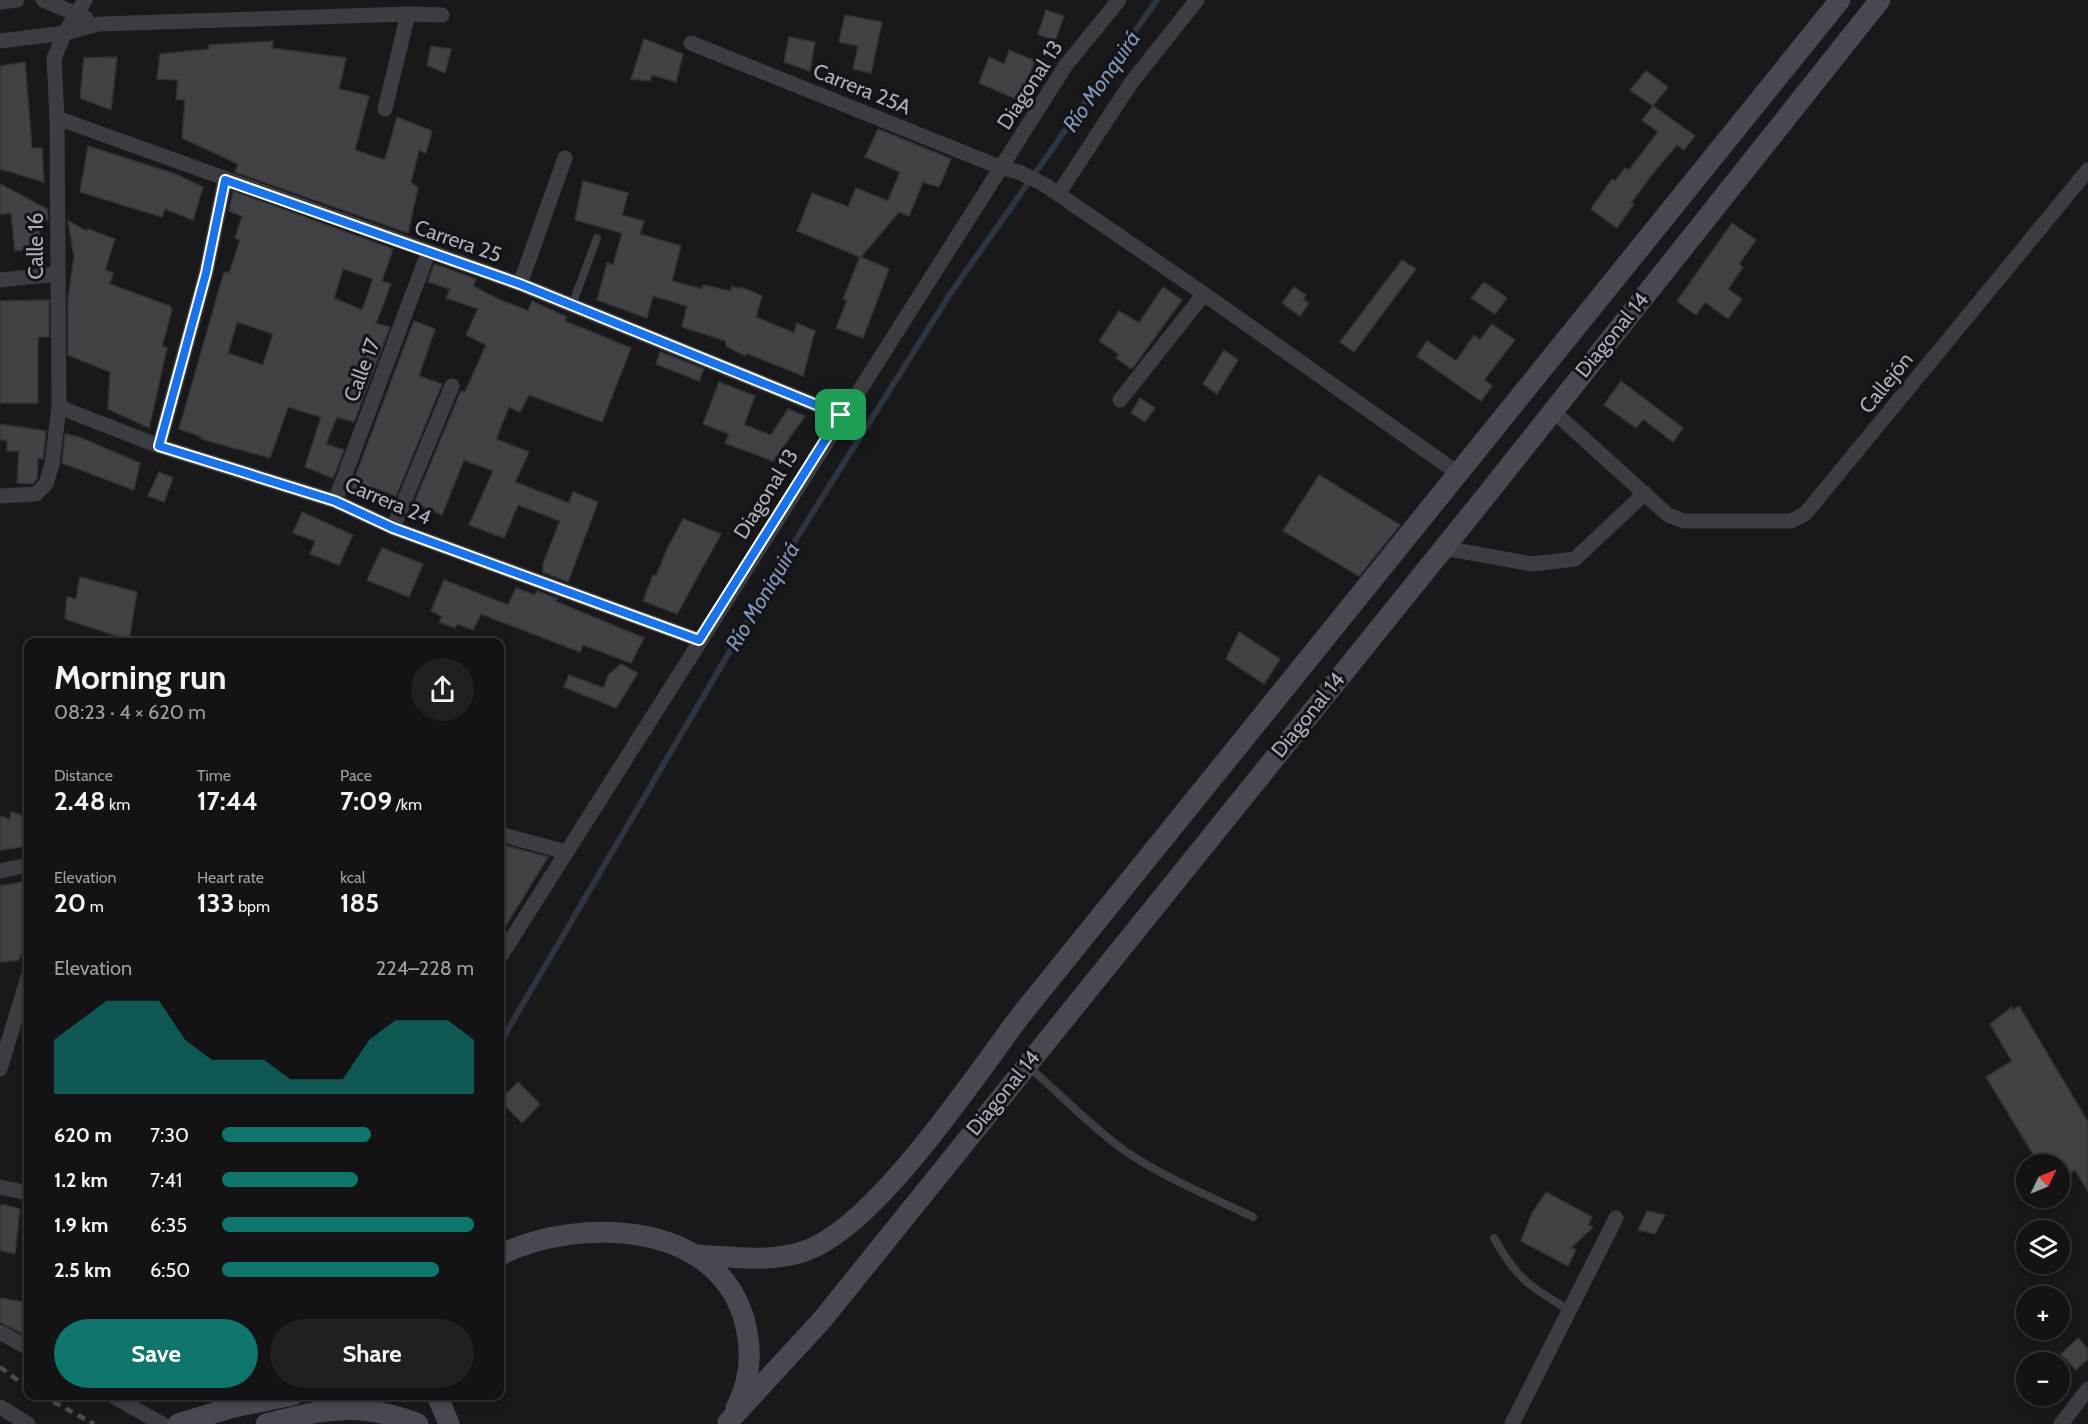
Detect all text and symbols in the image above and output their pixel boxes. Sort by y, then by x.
water label: Río Monquirá [1057,26,1146,137]
street label: Diagonal 13 [991,35,1068,134]
street label: Carrera 25A [810,58,915,120]
street label: Calle 16 [23,212,48,280]
street label: Carrera 25 [411,214,505,267]
street label: Diagonal 14 [1570,287,1653,382]
street label: Calle 17 [338,334,385,405]
street label: Callejón [1853,347,1919,419]
pin [815,389,866,440]
icon: arrive [824,398,857,431]
street label: Diagonal 13 [728,444,803,543]
street label: Carrera 24 [341,471,435,530]
water label: Río Moniquirá [719,537,805,655]
text: Morning run [54,657,226,697]
button: share [411,658,474,721]
street label: Diagonal 14 [1266,667,1349,762]
text: 08:23 · 4 × 620 m [54,700,206,724]
text: Distance [54,766,113,785]
text: Time [197,766,231,785]
text: Pace [340,766,372,785]
text: 2.48 [54,785,105,817]
text: 17:44 [197,785,258,817]
text: 7:09 [340,785,392,817]
text: km [105,795,130,814]
text: /km [392,795,422,814]
text: Elevation [54,868,117,887]
text: Heart rate [197,868,264,887]
text: kcal [340,868,366,887]
text: 20 [54,887,86,919]
text: 133 [197,887,235,919]
text: 185 [340,887,379,919]
text: m [86,897,104,916]
text: bpm [235,897,270,916]
text: Elevation [54,956,132,980]
text: 224–228 m [376,956,474,980]
street label: Diagonal 14 [961,1045,1044,1140]
text: 620 m [54,1123,112,1147]
text: 7:30 [150,1123,189,1147]
north arrow [2016,1154,2070,1208]
map controls [2016,1154,2070,1406]
text: 1.2 km [54,1168,108,1192]
text: 7:41 [150,1168,182,1192]
text: 1.9 km [54,1213,108,1237]
text: 6:35 [150,1213,187,1237]
button: layers [2016,1220,2070,1274]
text: 2.5 km [54,1258,111,1282]
text: 6:50 [150,1258,190,1282]
button: + [2016,1286,2070,1340]
button: Save [54,1319,258,1388]
button: Share [270,1319,474,1388]
button: − [2016,1352,2070,1406]

